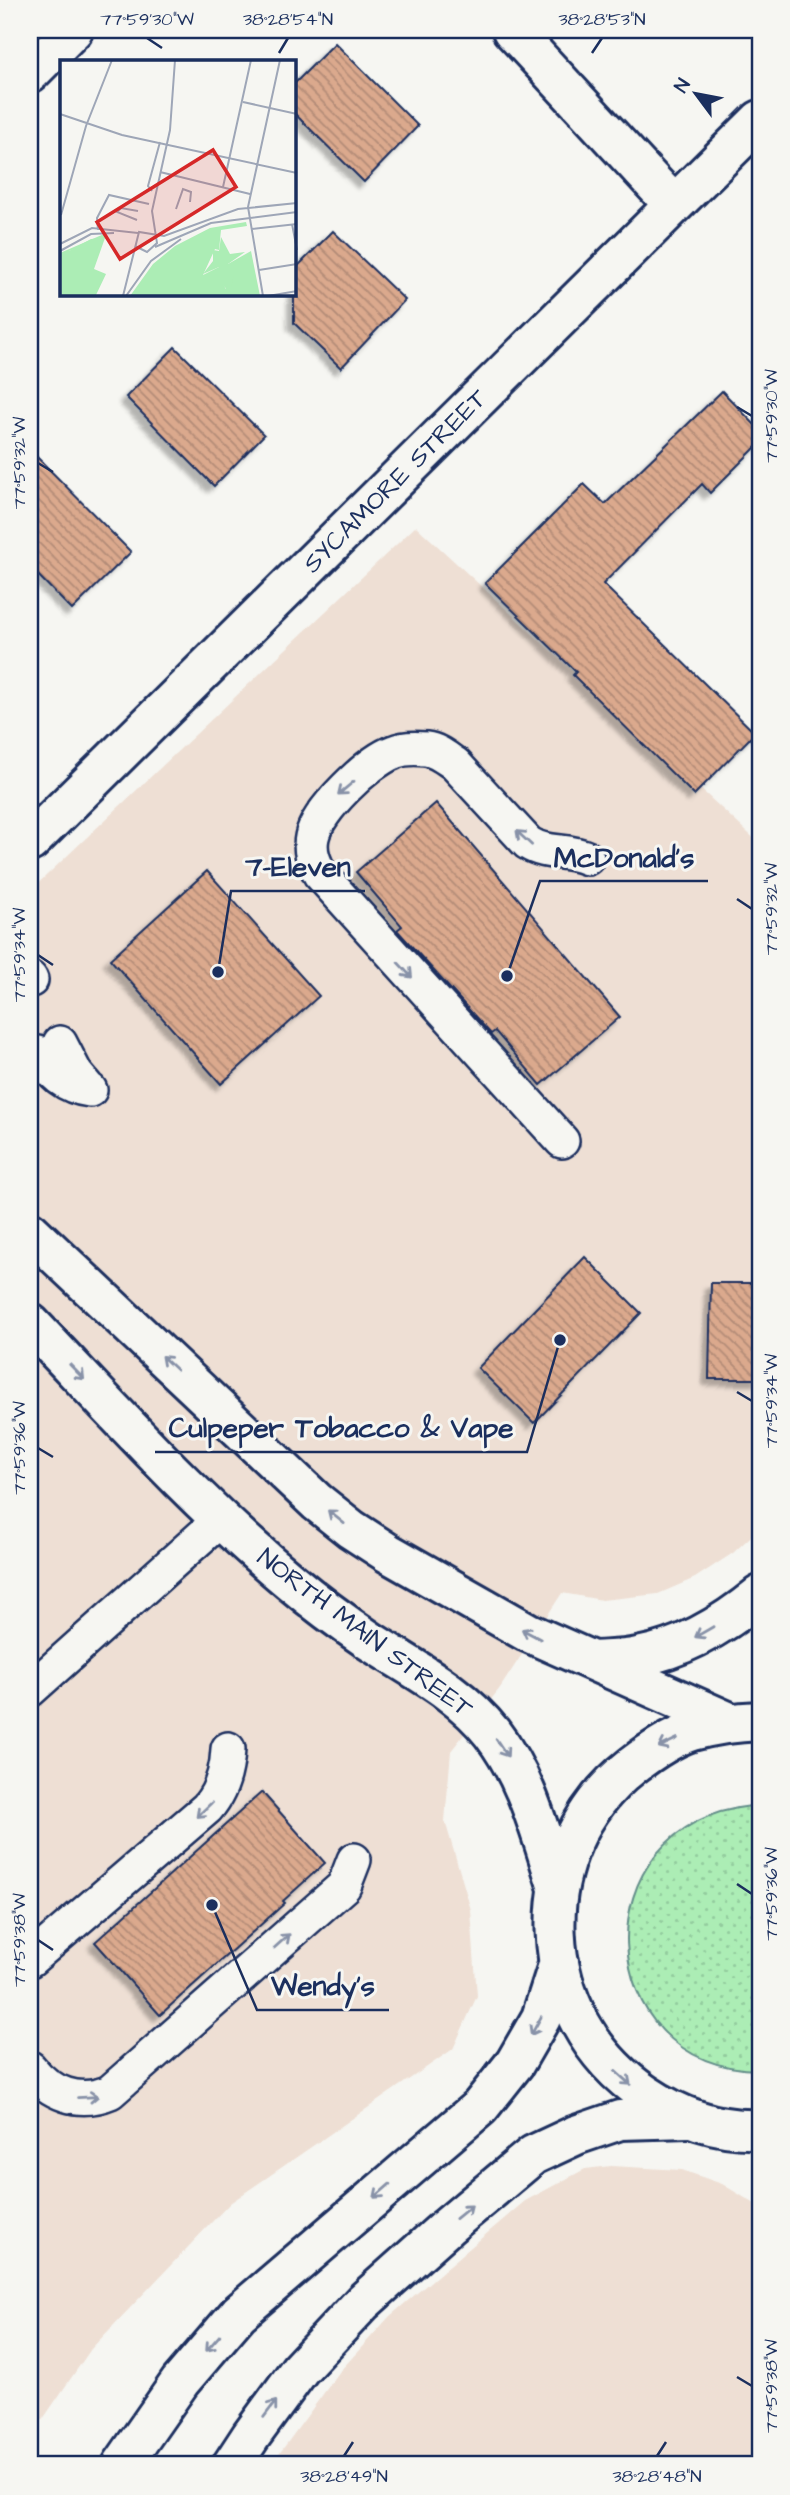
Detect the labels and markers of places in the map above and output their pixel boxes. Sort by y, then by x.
callout: McDonald's [540,832,708,881]
callout: 7-Eleven [231,842,365,891]
callout: Culpeper Tobacco & Vape [155,1403,527,1452]
callout: Wendy's [257,1961,389,2010]

